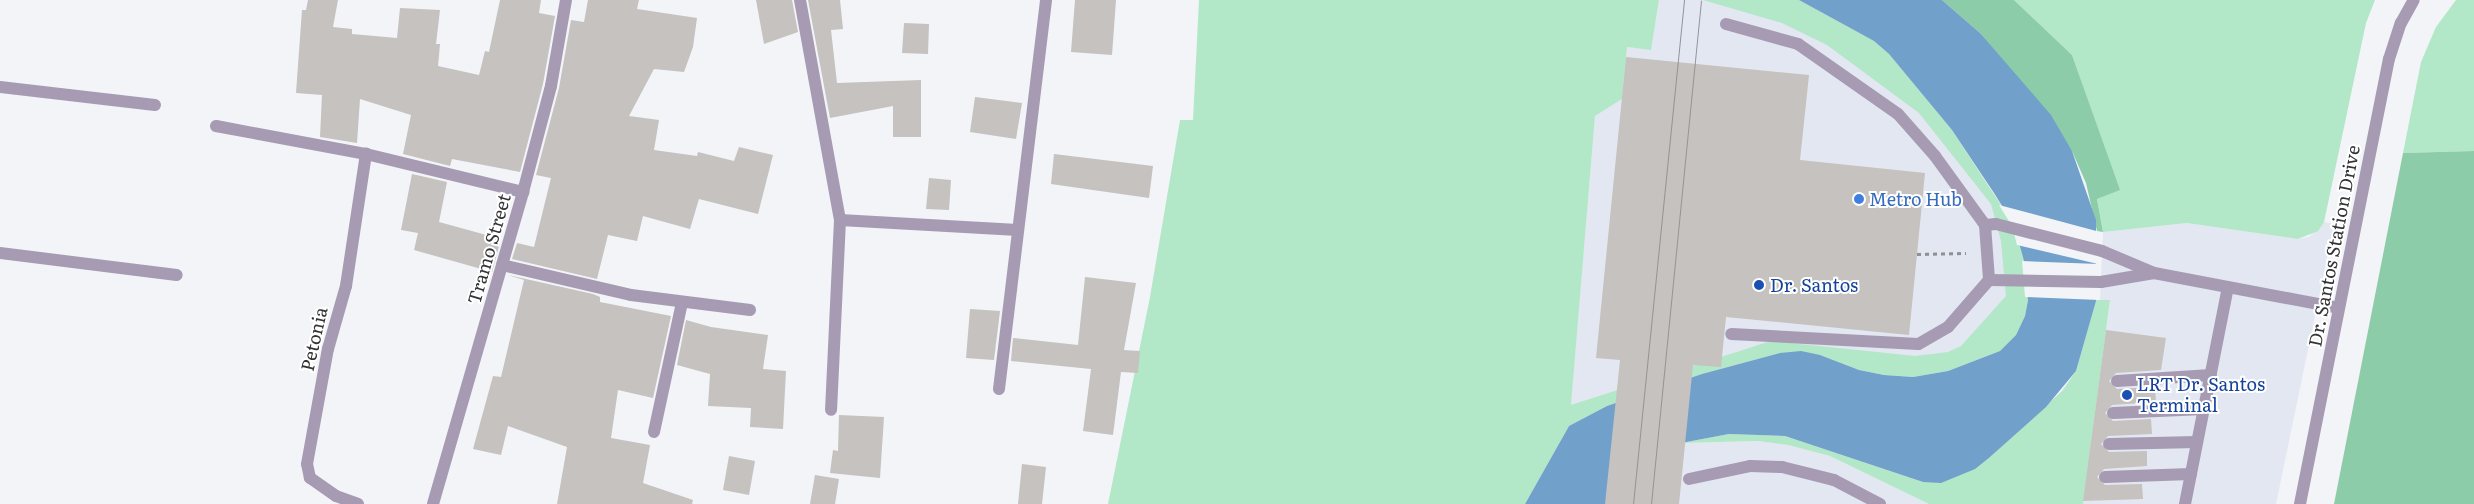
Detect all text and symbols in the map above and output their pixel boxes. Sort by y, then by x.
street label: Dr. Santos Station Drive [2304,143,2364,349]
place label: Metro Hub [1869,188,1962,210]
street label: Tramo Street [463,191,515,307]
marker: Metro Hub [1853,193,1865,205]
place label: Dr. Santos [1770,274,1858,296]
marker: Dr. Santos [1752,278,1766,292]
street label: Petonia [296,305,332,373]
place label: LRT Dr. Santos Terminal [2137,374,2265,416]
marker: LRT Dr. Santos Terminal [2121,389,2133,401]

